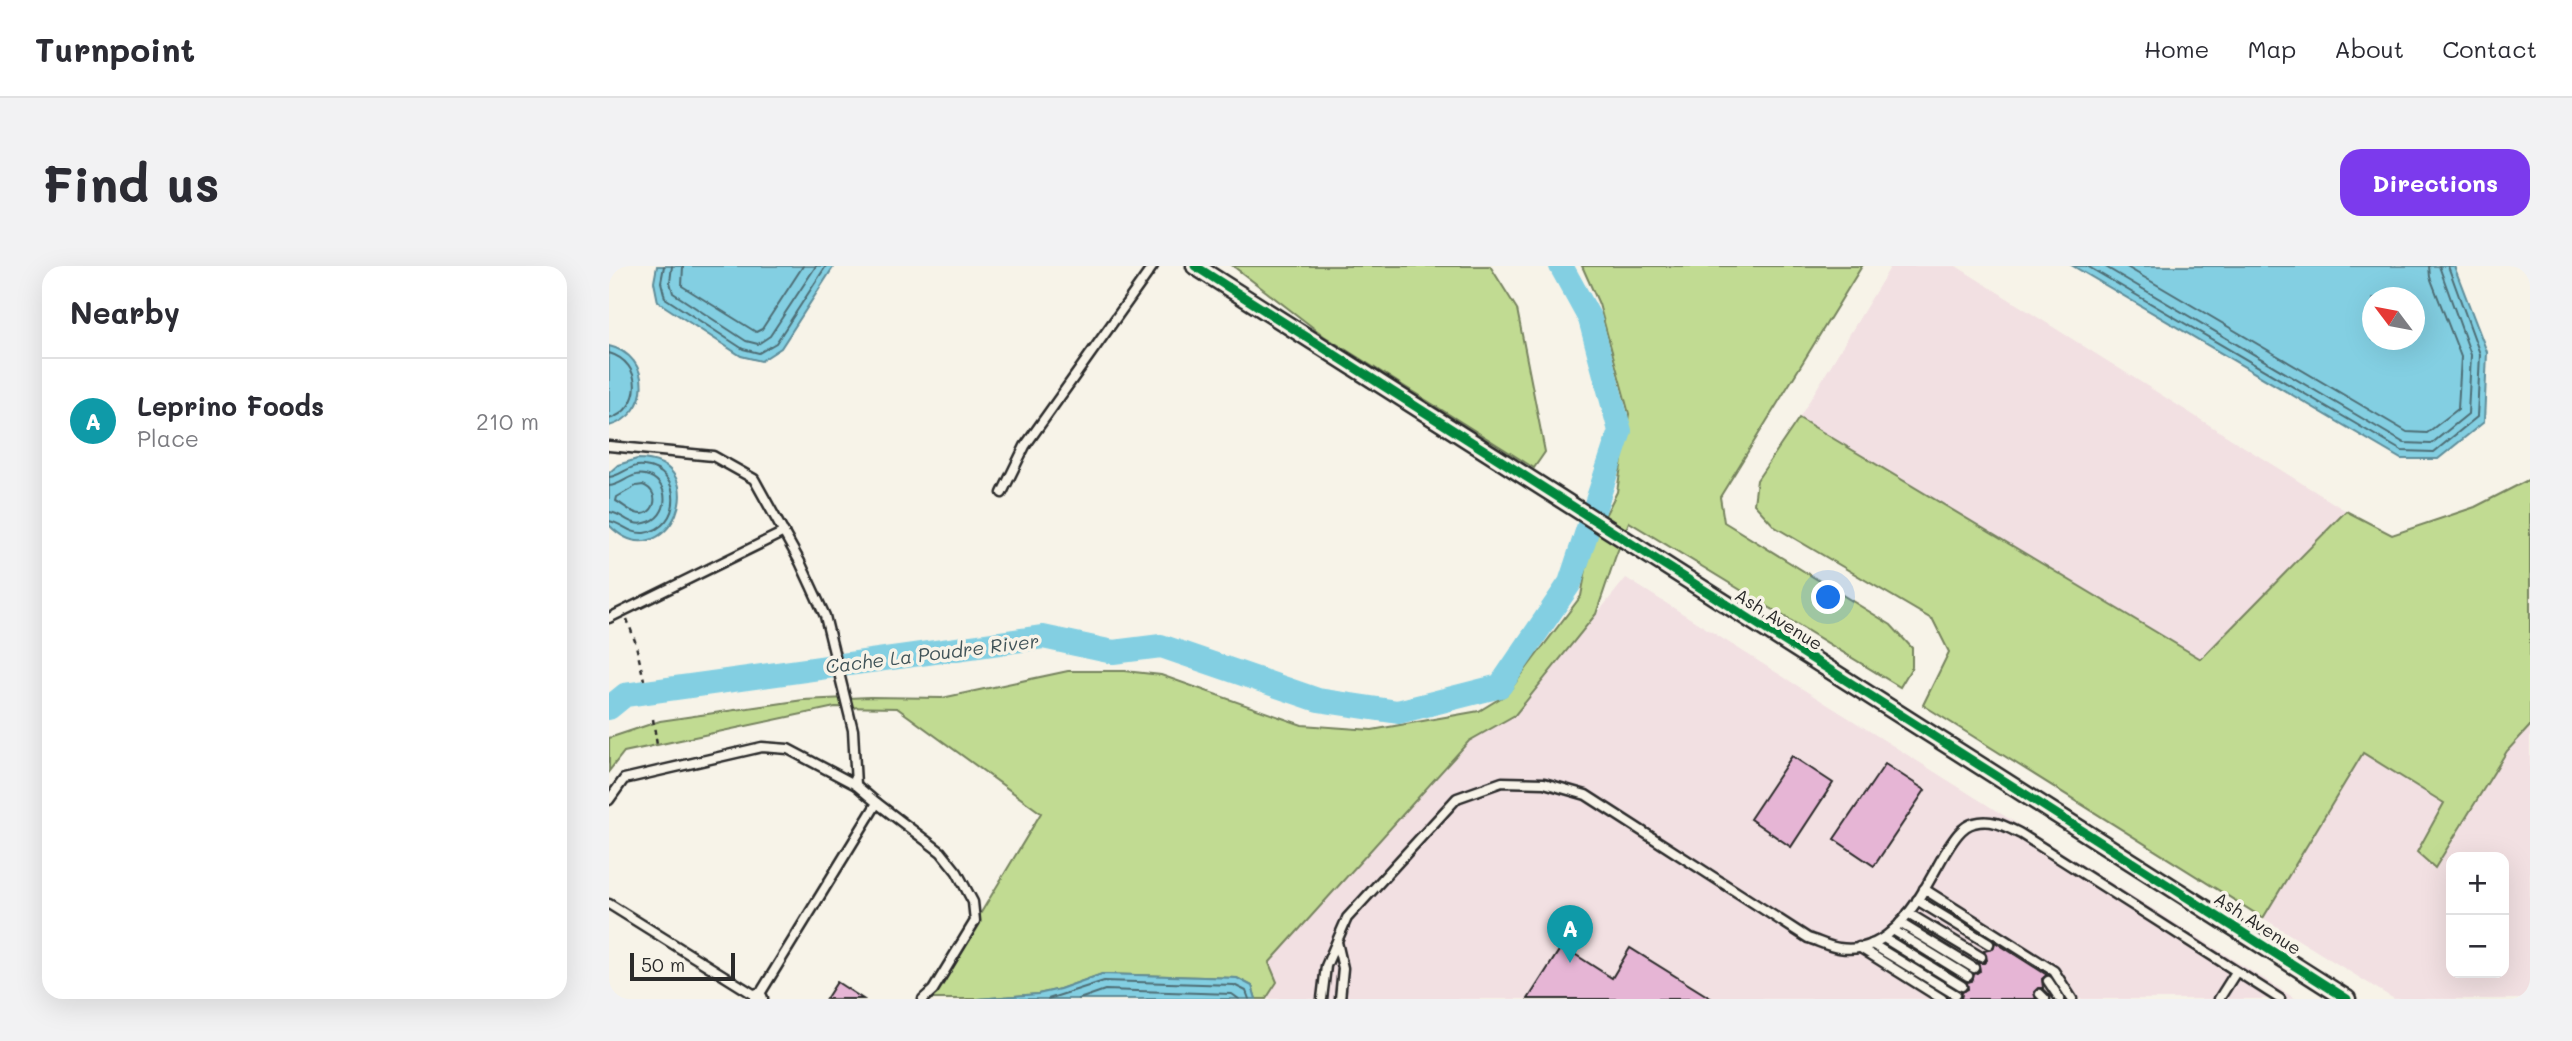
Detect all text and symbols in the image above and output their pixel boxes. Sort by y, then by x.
text: Turnpoint [35,27,195,70]
text: Home [2144,33,2209,64]
text: Map [2247,33,2296,64]
text: About [2334,33,2404,64]
text: Contact [2442,33,2537,64]
button: Directions [2340,149,2530,216]
text: Find us [42,151,220,214]
north arrow [2362,287,2425,350]
text: Nearby [70,292,180,332]
text: Leprino Foods [137,389,324,423]
text: A [85,406,101,436]
text: 210 m [476,406,539,436]
text: Place [137,423,199,453]
your location [1811,580,1845,614]
street label: Ash Avenue [1730,582,1828,656]
water label: Cache La Poudre River [824,627,1040,679]
map controls [2446,852,2509,978]
button: + [2446,852,2509,915]
street label: Ash Avenue [2210,886,2306,960]
pin: A [1547,905,1593,963]
button: − [2446,915,2509,978]
scale bar [630,950,735,982]
text: 50 m [641,952,685,977]

